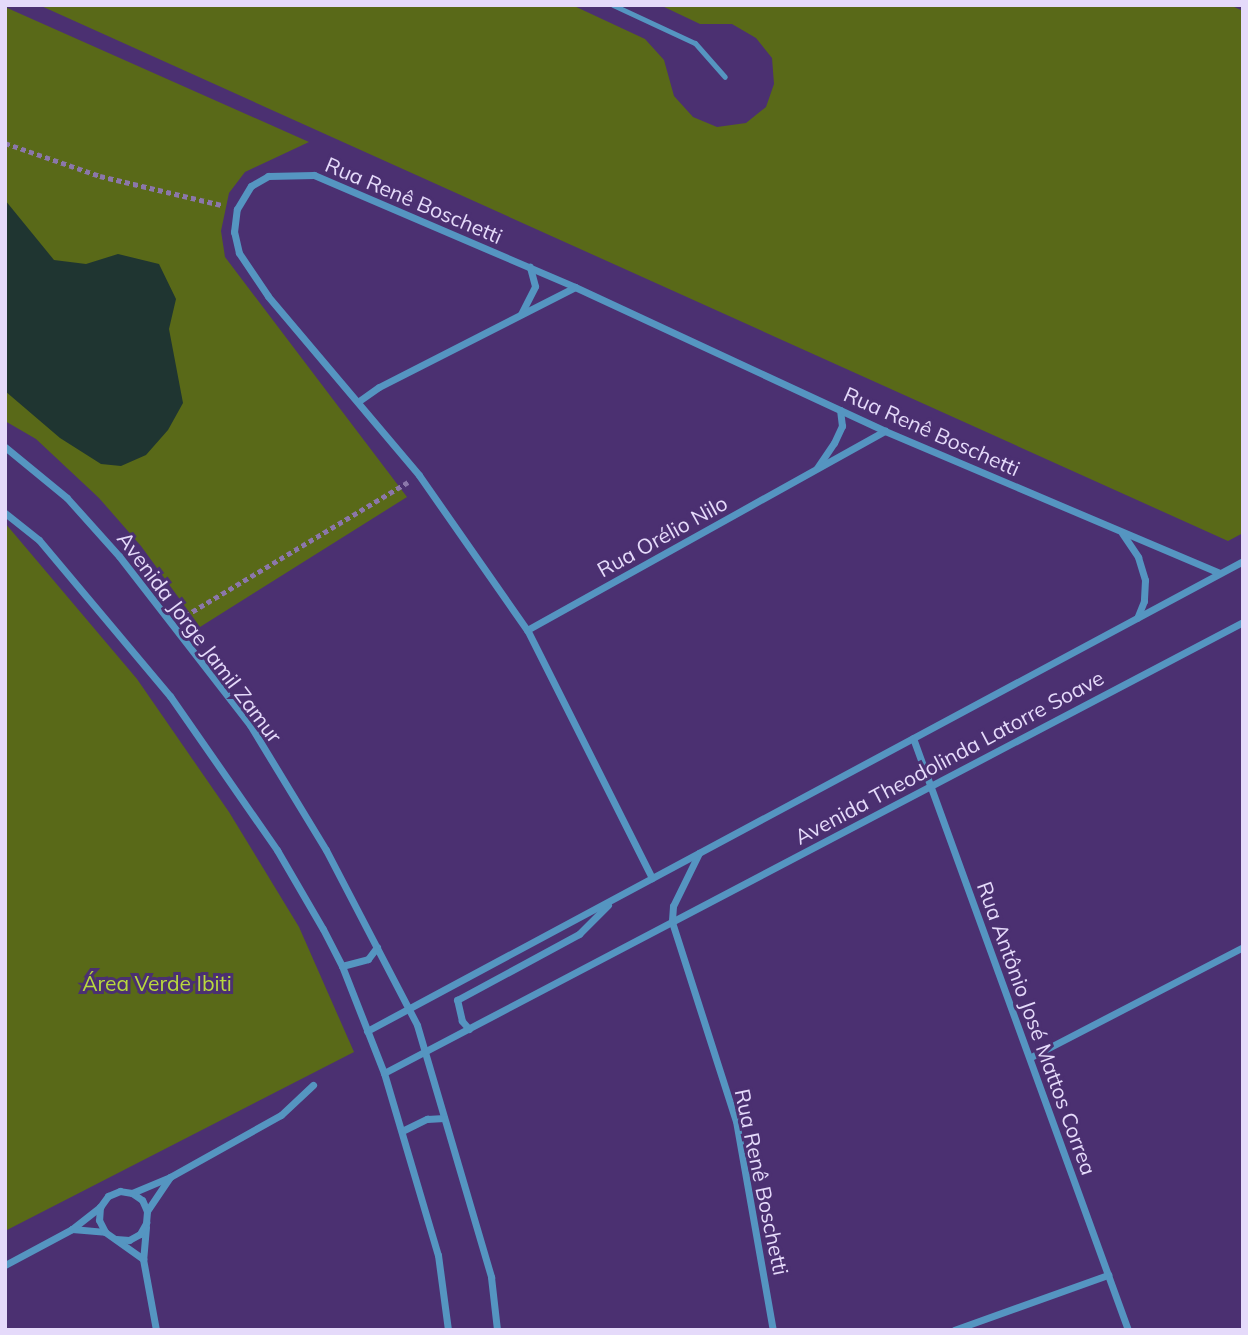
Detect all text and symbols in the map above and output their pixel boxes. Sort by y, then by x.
street label: Rua Renê Boschetti [322,151,506,249]
street label: Rua Renê Boschetti [840,381,1024,481]
street label: Rua Orélio Nilo [592,490,732,582]
street label: Avenida Jorge Jamil Zamur [112,526,288,748]
street label: Avenida Theodolinda Latorre Soave [790,665,1108,849]
street label: Rua Antônio José Mattos Correa [972,878,1102,1178]
park label: Área Verde Ibiti [82,970,232,996]
street label: Rua Renê Boschetti [730,1087,794,1277]

